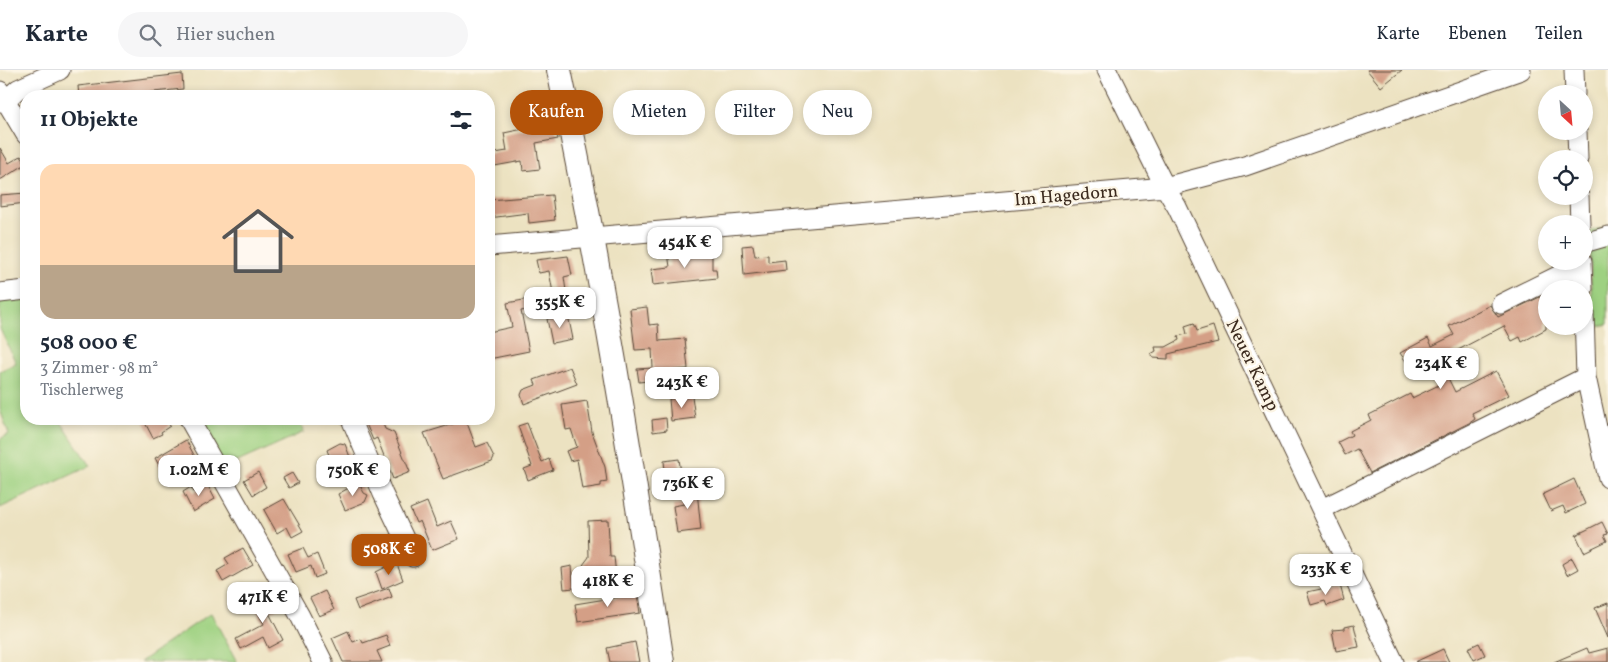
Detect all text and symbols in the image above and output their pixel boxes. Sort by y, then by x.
search box [118,12,468,57]
text: Karte [25,18,88,52]
icon: search [136,21,164,49]
text: Hier suchen [176,22,275,48]
text: Karte [1376,22,1420,47]
text: Ebenen [1448,22,1507,47]
text: Teilen [1535,22,1583,47]
north arrow [1538,85,1592,140]
map controls [1538,85,1593,335]
chip: Kaufen [510,90,603,135]
chip: Mieten [613,90,705,135]
chip: Filter [715,90,793,135]
chip: Neu [803,90,872,135]
text: 11 Objekte [40,106,138,135]
icon: filters [447,106,475,134]
button: locate [1538,150,1593,205]
street label: Im Hagedorn [1013,179,1119,213]
icon: home [213,196,303,286]
button: + [1538,215,1593,270]
pin: 454K € [644,226,726,269]
text: 454K € [658,232,712,254]
button: − [1538,280,1593,335]
pin: 355K € [519,286,601,329]
text: 355K € [535,292,585,314]
street label: Neuer Kamp [1219,316,1285,416]
text: 508 000 € [40,329,137,358]
pin: 234K € [1400,348,1482,390]
text: 234K € [1415,353,1467,375]
text: 3 Zimmer · 98 m² [40,358,158,380]
pin: 243K € [641,366,723,409]
text: 243K € [656,372,708,394]
text: Tischlerweg [40,380,124,402]
pin: 1.02M € [153,454,245,497]
pin: 750K € [312,454,394,497]
text: 1.02M € [169,460,229,482]
text: 750K € [327,460,379,482]
pin: 736K € [647,468,729,510]
text: 736K € [663,473,713,495]
pin: 508K € [348,534,430,576]
text: 508K € [363,539,415,561]
pin: 233K € [1285,554,1367,596]
text: 233K € [1301,559,1351,581]
pin: 418K € [567,566,649,608]
text: 418K € [582,571,634,593]
pin: 471K € [222,582,304,624]
text: 471K € [238,587,288,609]

